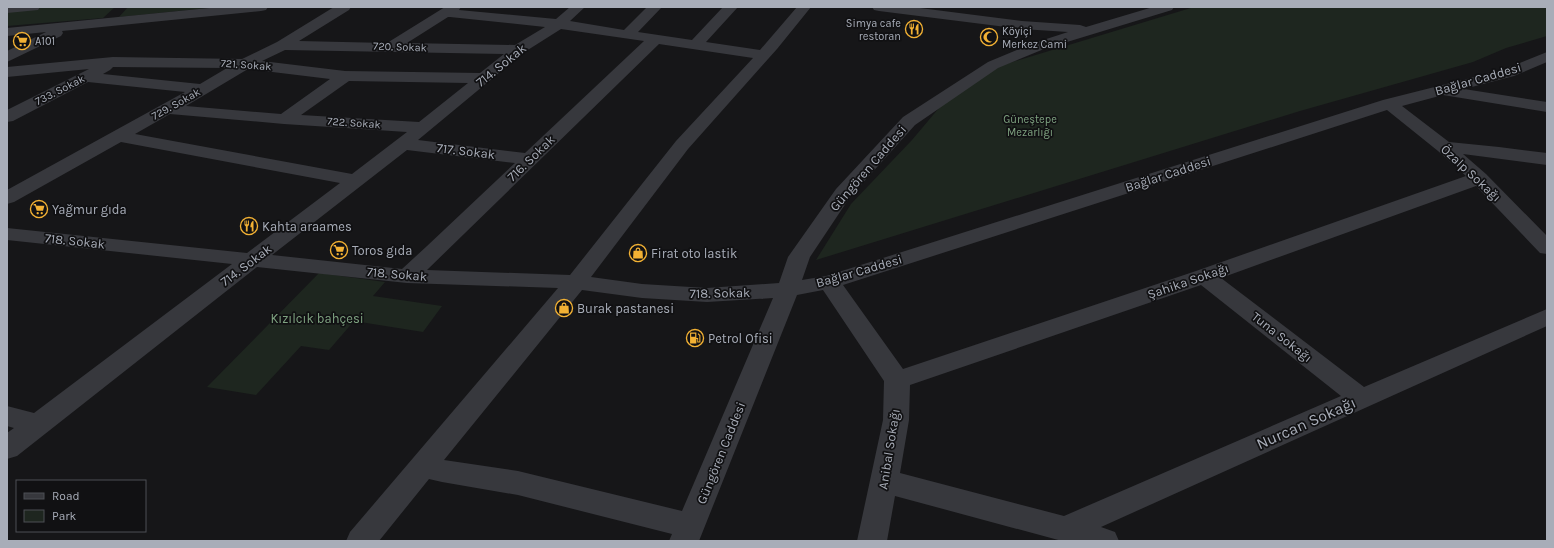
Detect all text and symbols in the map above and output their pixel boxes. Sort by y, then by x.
place label: Simya cafe restoran [846,17,901,43]
restaurant icon: Simya cafe restoran [904,19,924,39]
place label: Köyiçi Merkez Cami [1002,25,1067,51]
mosque icon: Köyiçi Merkez Cami [979,27,999,47]
supermarket icon: A101 [12,31,32,51]
place label: A101 [35,35,55,48]
street label: 720. Sokak [373,40,427,54]
street label: 714. Sokak [473,40,529,90]
street label: 721. Sokak [220,57,272,73]
street label: Bağlar Caddesi [1433,60,1523,98]
street label: 733. Sokak [33,72,87,108]
street label: 729. Sokak [149,85,203,123]
park label: Güneştepe Mezarlığı [1003,113,1057,139]
street label: 722. Sokak [327,115,381,131]
street label: Güngören Caddesi [827,122,909,214]
street label: 716. Sokak [504,132,558,184]
street label: 717. Sokak [436,140,496,162]
street label: Özalp Sokağı [1438,141,1505,205]
street label: Bağlar Caddesi [1123,153,1213,195]
supermarket icon: Yağmur gıda [29,199,49,219]
place label: Yağmur gıda [52,202,127,217]
restaurant icon: Kahta araames [239,216,259,236]
place label: Kahta araames [262,219,352,234]
street label: 718. Sokak [44,230,106,252]
supermarket icon: Toros gıda [329,240,349,260]
street label: 714. Sokak [218,241,274,289]
place label: Toros gıda [352,243,412,258]
shop icon: Firat oto lastik [628,243,648,263]
place label: Firat oto lastik [651,246,737,261]
street label: Bağlar Caddesi [814,252,904,290]
street label: Şahika Sokağı [1145,260,1231,302]
street label: 718. Sokak [366,264,428,284]
street label: 718. Sokak [690,285,750,301]
shop icon: Burak pastanesi [554,298,574,318]
place label: Burak pastanesi [577,301,674,316]
street label: Tuna Sokağı [1249,309,1315,365]
park label: Kızılcık bahçesi [270,311,364,326]
fuel station icon: Petrol Ofisi [685,328,705,348]
place label: Petrol Ofisi [708,331,773,346]
street label: Nurcan Sokağı [1253,393,1359,453]
street label: Güngören Caddesi [694,400,748,506]
street label: Anibal Sokağı [875,408,903,490]
legend [16,480,146,532]
text: Road [52,489,80,503]
text: Park [52,509,77,523]

